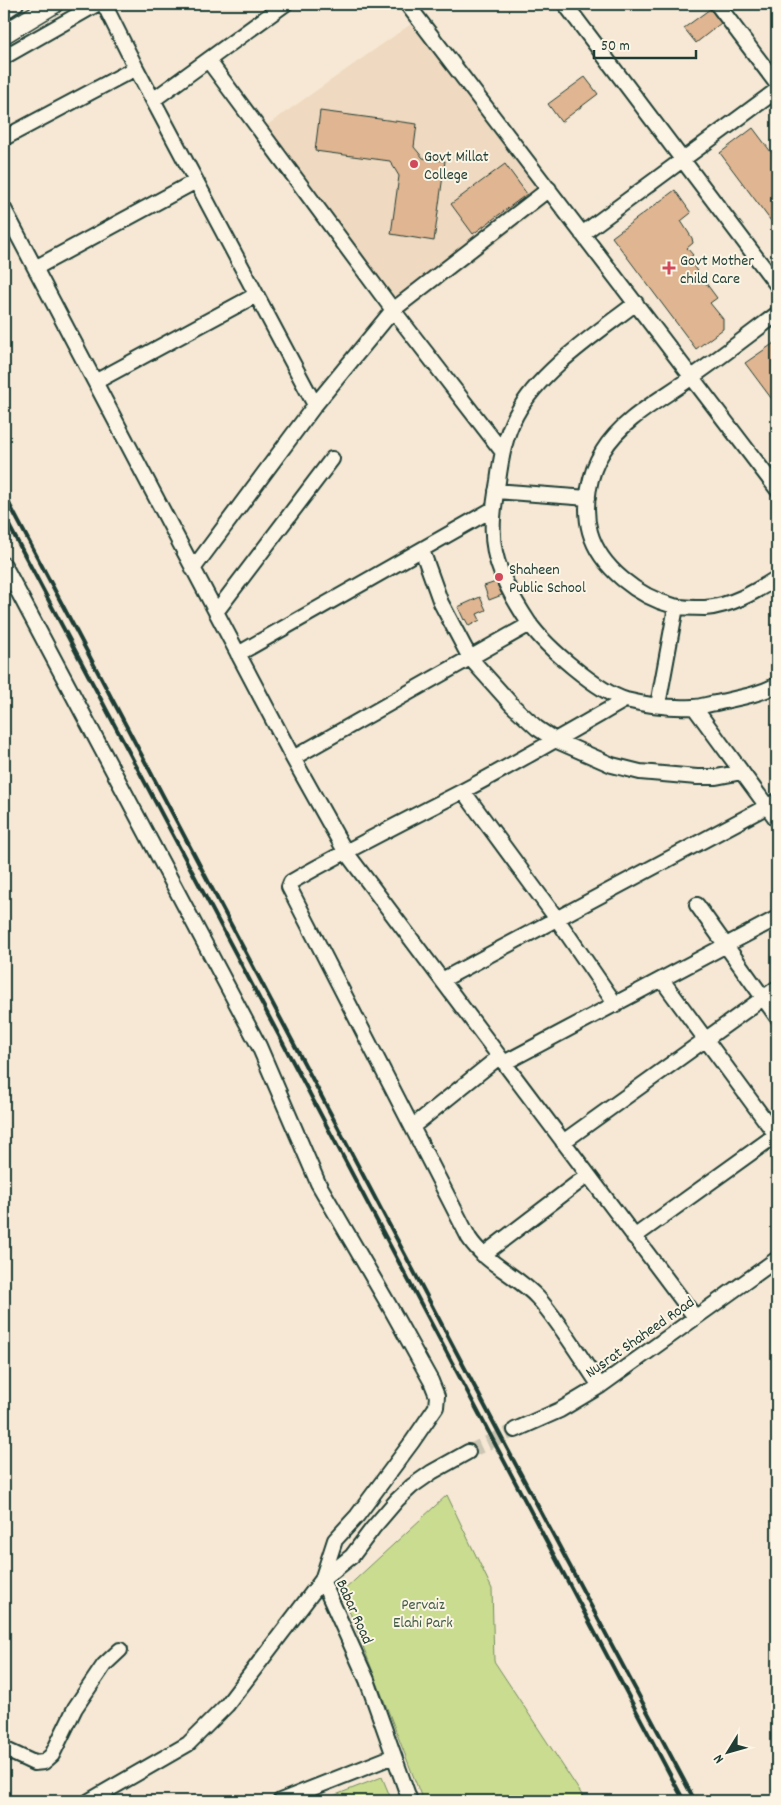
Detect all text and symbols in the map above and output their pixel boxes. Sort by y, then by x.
scale bar [594,28,696,60]
text: 50 m [601,36,630,58]
place label: Govt Millat College [424,146,489,187]
marker: Govt Millat College [408,158,420,170]
place label: Govt Mother child Care [680,250,754,291]
marker: Govt Mother child Care [662,261,676,275]
place label: Shaheen Public School [509,559,586,600]
marker: Shaheen Public School [493,571,505,583]
street label: Nusrat Shaheed Road [581,1292,700,1384]
street label: Babar Road [329,1576,378,1648]
park label: Pervaiz Elahi Park [393,1594,453,1635]
north arrow [704,1728,754,1778]
text: N [709,1750,729,1767]

